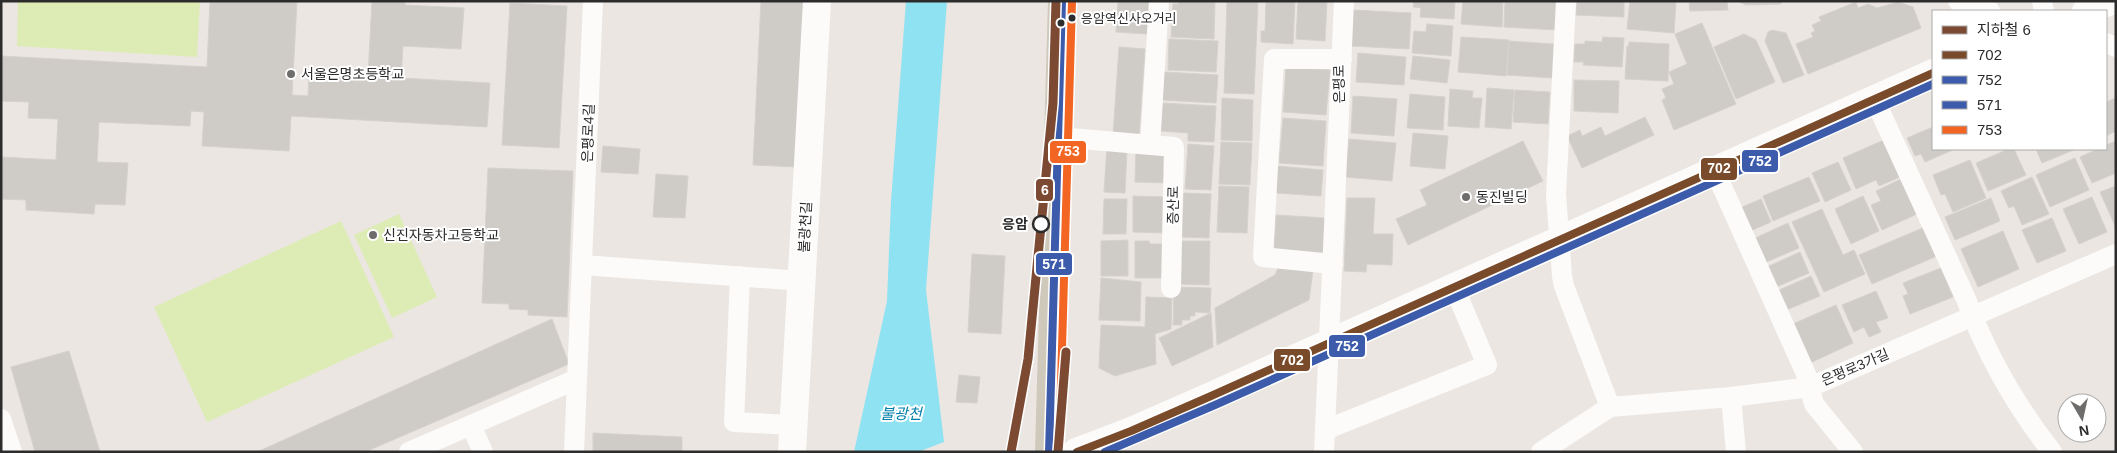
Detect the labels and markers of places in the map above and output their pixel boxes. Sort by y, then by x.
place label: 응암역신사오거리 [1081,11,1177,26]
marker: 응암역신사오거리 [1067,13,1077,23]
unlabelled marker [1056,18,1066,28]
place label: 서울은명초등학교 [301,66,404,82]
marker: 서울은명초등학교 [285,68,297,80]
place label: 동진빌딩 [1476,189,1528,205]
marker: 동진빌딩 [1460,191,1472,203]
marker: 응암 [1032,215,1050,233]
place label: 응암 [1002,216,1028,232]
place label: 신진자동차고등학교 [383,227,499,243]
marker: 신진자동차고등학교 [367,229,379,241]

